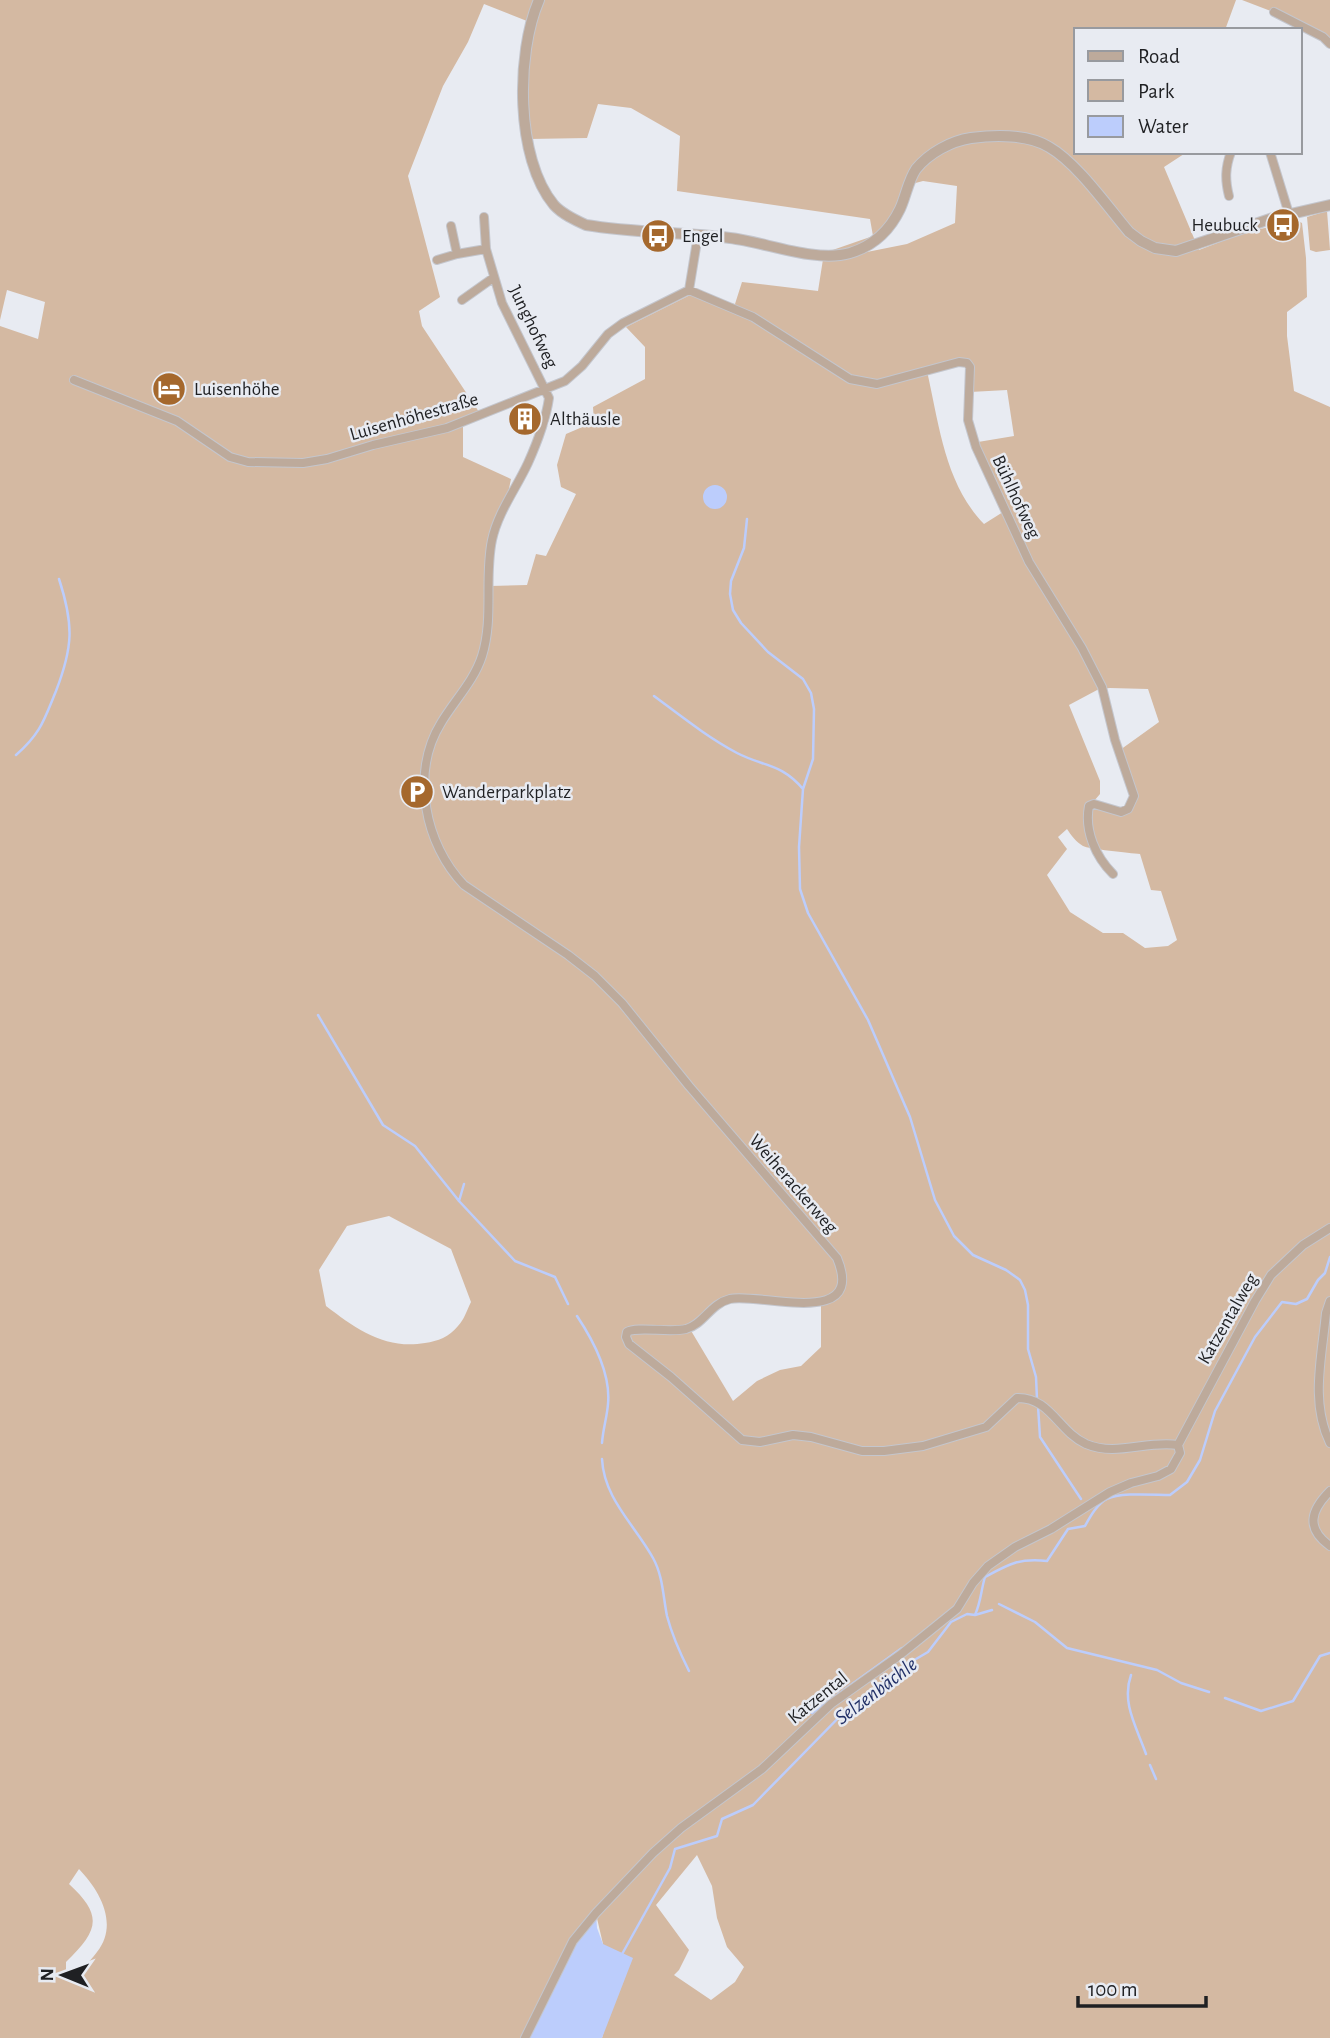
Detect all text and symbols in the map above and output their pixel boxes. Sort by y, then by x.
legend [1074,28,1302,154]
text: Road [1138,46,1180,67]
text: Park [1138,81,1175,102]
text: Water [1138,116,1188,137]
bus stop icon: Heubuck [1264,206,1302,244]
place label: Heubuck [1192,216,1258,235]
bus stop icon: Engel [639,217,677,255]
place label: Engel [682,227,723,246]
street label: Junghofweg [505,283,561,372]
hotel icon: Luisenhöhe [150,370,188,408]
place label: Luisenhöhe [194,380,280,399]
street label: Luisenhöhestraße [348,390,480,444]
building icon: Althäusle [506,400,544,438]
place label: Althäusle [550,410,621,429]
street label: Bühlhofweg [988,452,1044,542]
parking icon: Wanderparkplatz [398,773,436,811]
place label: Wanderparkplatz [442,783,571,802]
street label: Weiherackerweg [745,1131,841,1238]
street label: Katzentalweg [1195,1270,1262,1368]
water label: Selzenbächle [831,1653,921,1729]
street label: Katzental [785,1668,851,1728]
north arrow [28,1940,98,2010]
scale bar [1078,1965,1206,2009]
text: N [38,1968,57,1982]
text: 100 m [1088,1979,1138,2000]

